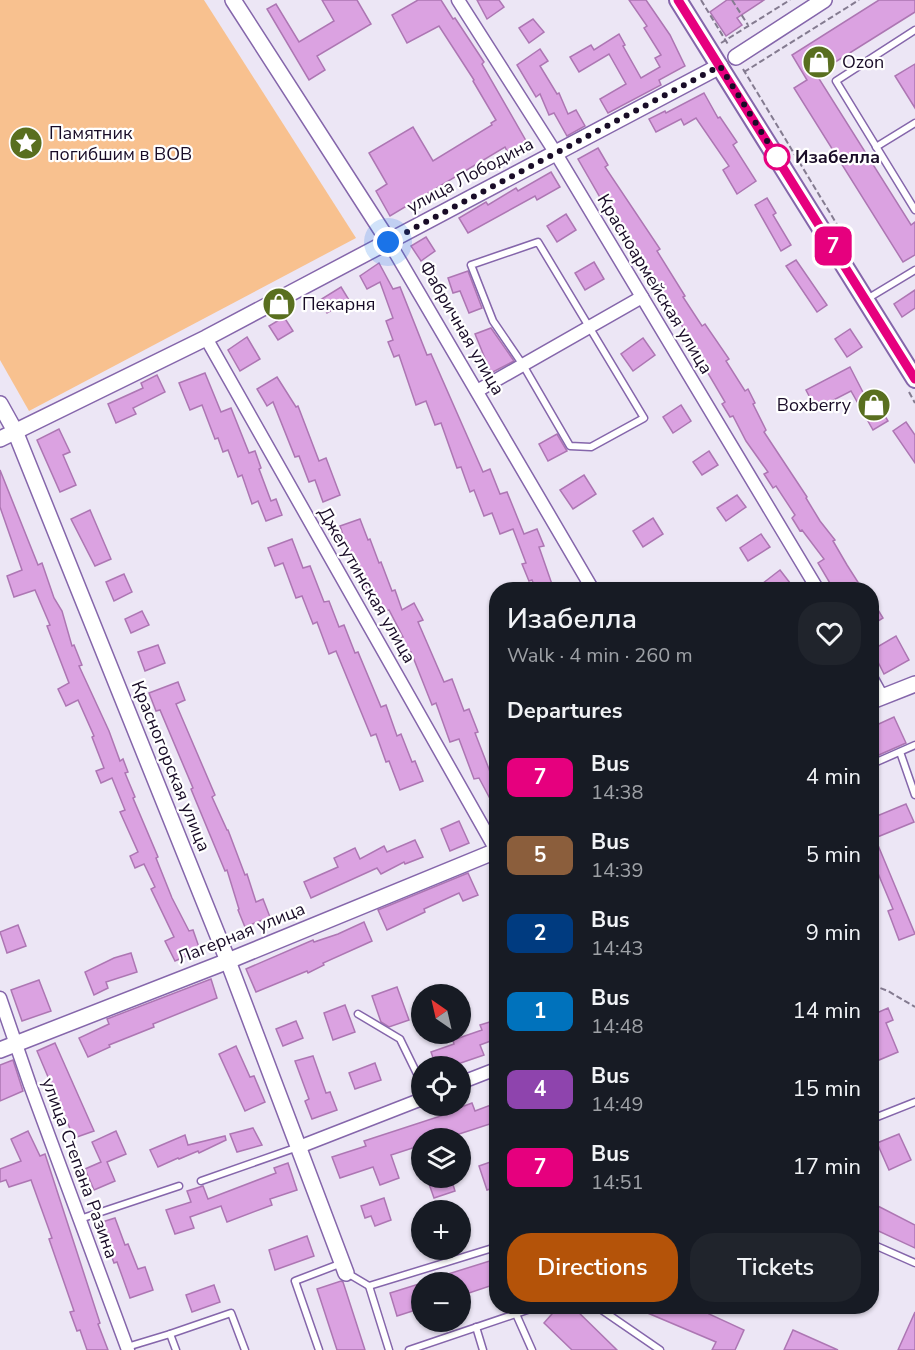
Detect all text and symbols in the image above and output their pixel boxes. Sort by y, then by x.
shop icon: Ozon [801,44,837,80]
place label: Ozon [842,50,884,74]
place label: Памятник погибшим в ВОВ [49,121,192,166]
place icon: Памятник погибшим в ВОВ [8,125,44,161]
street label: улица Лободина [402,132,538,218]
marker: Изабелла [764,144,790,170]
place label: Изабелла [795,145,880,169]
street label: Красноармейская улица [592,190,718,378]
line badge: 7 [814,226,852,266]
your location [373,227,403,257]
text: 7 [827,232,839,260]
street label: Фабричная улица [414,257,510,399]
shop icon: Пекарня [261,286,297,322]
place label: Пекарня [302,292,375,316]
shop icon: Boxberry [856,387,892,423]
place label: Boxberry [777,393,852,417]
street label: Джегутинская улица [312,503,422,667]
text: Изабелла [507,600,637,638]
button: heart [798,602,861,665]
text: Walk · 4 min · 260 m [507,642,693,669]
street label: Красногорская улица [126,677,216,855]
text: Departures [507,696,622,726]
text: Bus [591,749,630,779]
text: 4 min [806,762,861,792]
text: 7 [534,763,546,791]
text: 14:38 [591,779,644,806]
text: Bus [591,827,630,857]
text: 5 min [806,840,861,870]
text: 5 [534,841,546,869]
text: 14:39 [591,857,644,884]
street label: Лагерная улица [173,896,309,970]
text: Bus [591,905,630,935]
text: 9 min [806,918,861,948]
text: 2 [534,919,546,947]
text: 14:43 [591,935,644,962]
text: Bus [591,983,630,1013]
north arrow [411,984,471,1044]
map controls [411,984,471,1332]
text: 14 min [793,996,861,1026]
text: 1 [534,997,546,1025]
text: 14:48 [591,1013,644,1040]
button: locate [411,1056,471,1116]
text: Bus [591,1061,630,1091]
street label: улица Степана Разина [36,1074,124,1262]
text: 15 min [793,1074,861,1104]
text: 4 [534,1075,546,1103]
text: 14:49 [591,1091,644,1118]
button: layers [411,1128,471,1188]
text: Bus [591,1139,630,1169]
text: 17 min [793,1152,861,1182]
text: 7 [534,1153,546,1181]
text: 14:51 [591,1169,644,1196]
button: + [411,1200,471,1260]
button: Directions [507,1233,678,1302]
button: Tickets [690,1233,861,1302]
button: − [411,1272,471,1332]

